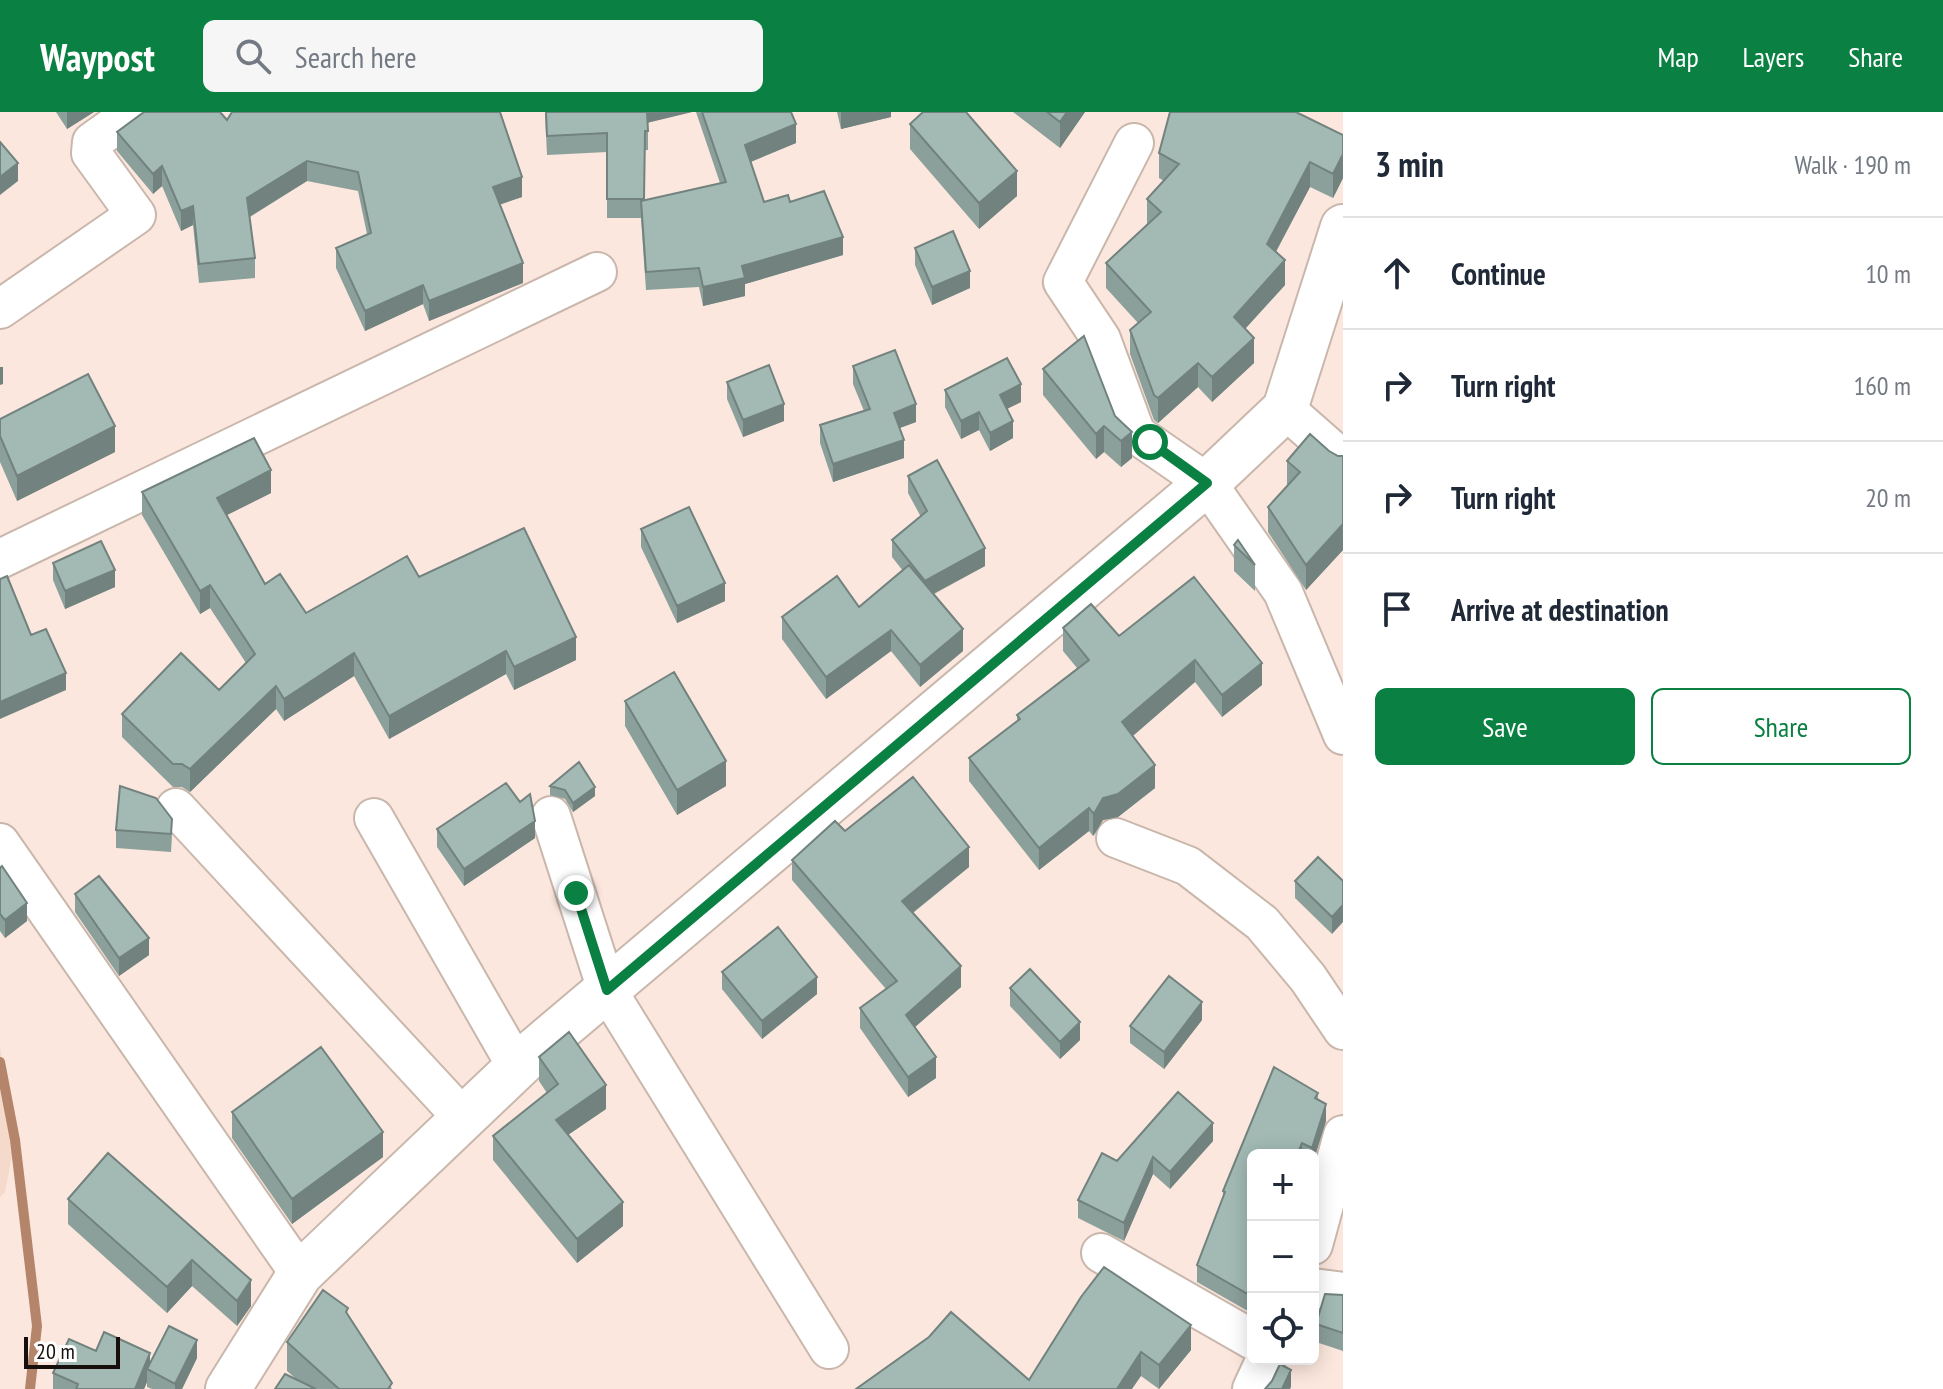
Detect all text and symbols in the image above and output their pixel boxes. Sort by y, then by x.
search box [203,20,763,92]
text: Waypost [40,32,155,81]
icon: search [231,34,275,78]
text: Search here [295,37,417,76]
text: Map [1657,38,1699,75]
text: Layers [1743,38,1804,75]
text: Share [1848,38,1903,75]
text: 3 min [1375,142,1444,186]
text: Walk · 190 m [1794,148,1911,181]
icon: ahead [1375,251,1419,295]
text: Continue [1451,254,1546,293]
text: 10 m [1865,257,1911,290]
icon: right [1375,363,1419,407]
text: Turn right [1451,366,1555,405]
text: 160 m [1853,369,1911,402]
route start [1132,424,1168,460]
icon: right [1375,475,1419,519]
text: Turn right [1451,478,1555,517]
text: 20 m [1865,481,1911,514]
icon: arrive [1375,587,1419,631]
text: Arrive at destination [1451,590,1669,629]
button: Save [1375,688,1635,765]
button: Share [1651,688,1911,765]
route end [558,875,594,911]
map controls [1247,1149,1319,1365]
button: + [1247,1149,1319,1221]
button: − [1247,1221,1319,1293]
button: locate [1247,1293,1319,1365]
scale bar [24,1333,120,1369]
text: 20 m [36,1337,75,1365]

